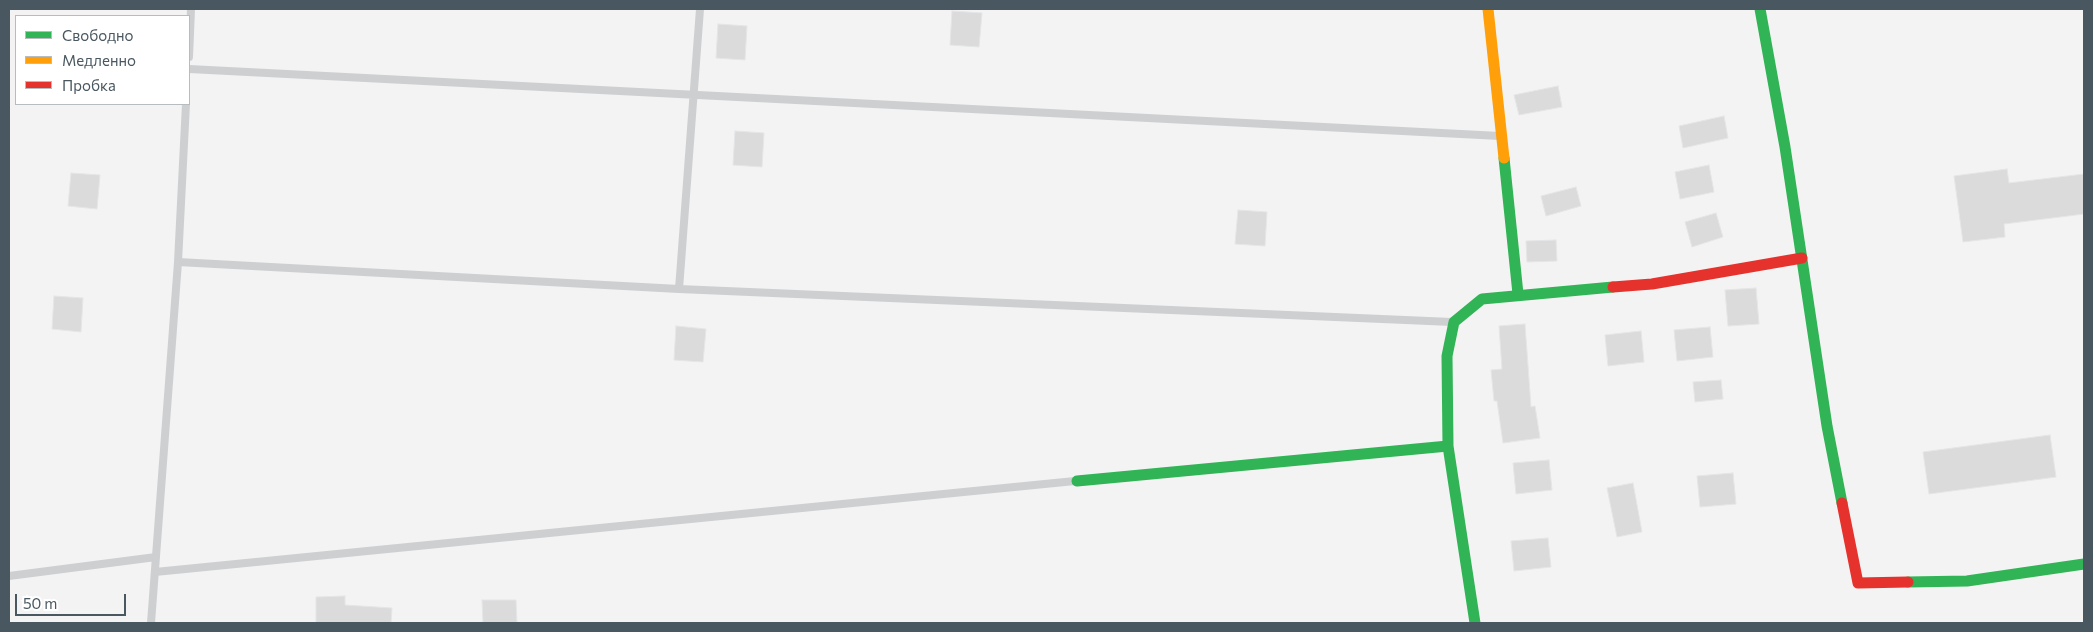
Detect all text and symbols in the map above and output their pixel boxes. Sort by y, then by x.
legend [15,15,190,105]
text: Свободно [62,26,133,44]
text: Медленно [62,51,136,69]
text: Пробка [62,76,116,94]
scale bar [18,584,129,616]
text: 50 m [23,594,57,612]

